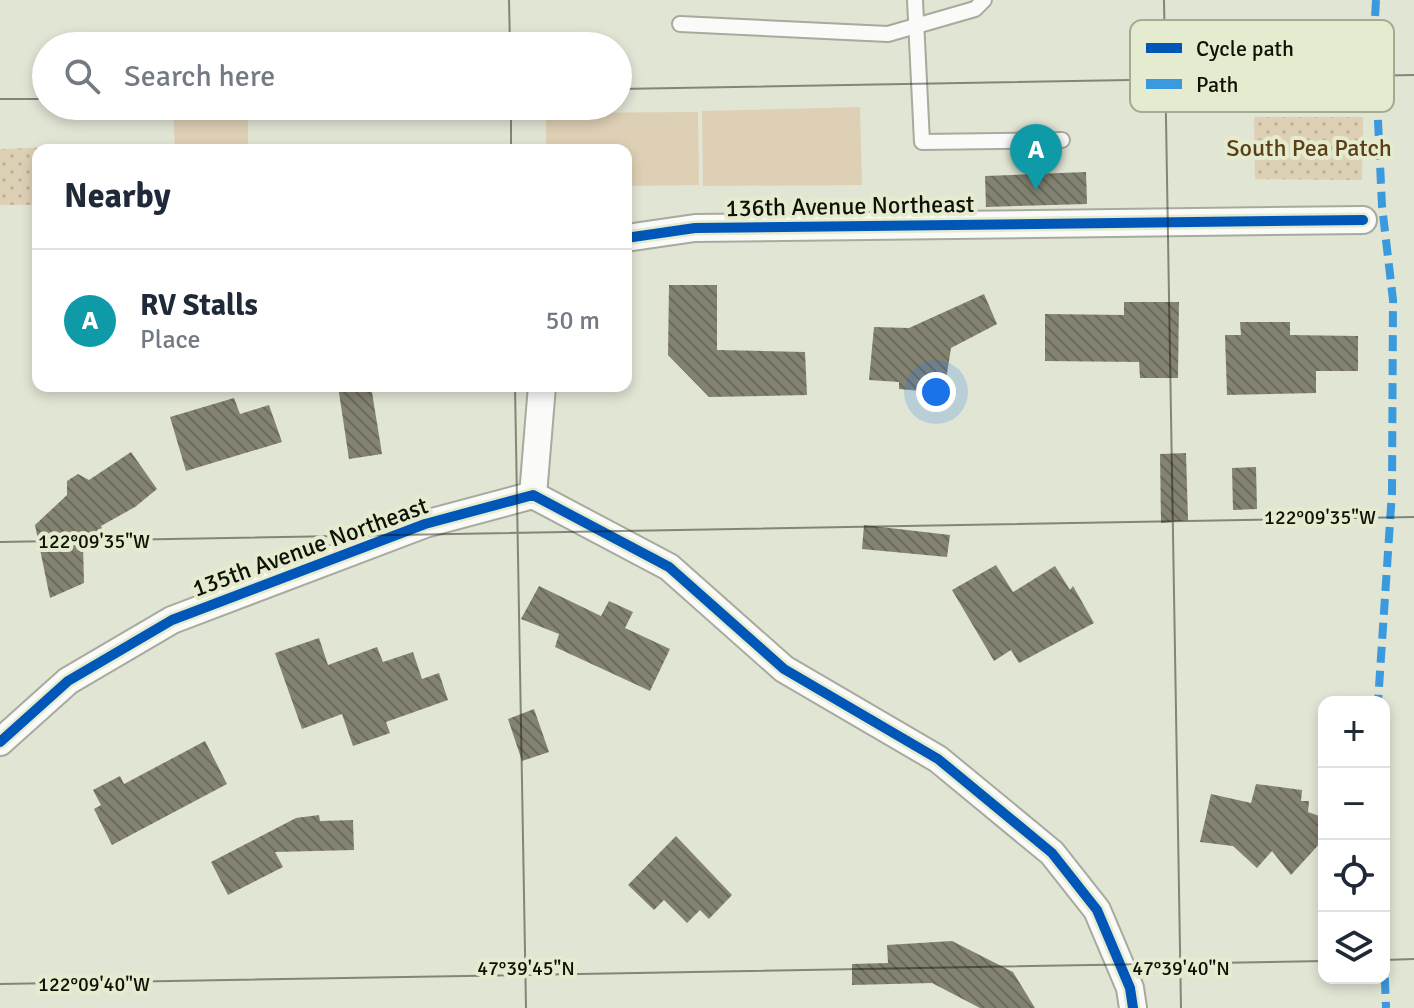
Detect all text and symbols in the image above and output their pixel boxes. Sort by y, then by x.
legend [1130,20,1394,112]
search box [32,32,632,120]
text: Cycle path [1196,35,1294,62]
icon: search [60,54,104,98]
text: Search here [124,58,275,95]
text: Path [1196,71,1239,98]
pin: A [1010,124,1062,190]
park label: South Pea Patch [1226,133,1392,163]
text: Nearby [64,175,171,217]
street label: 136th Avenue Northeast [725,189,975,223]
text: RV Stalls [140,287,258,324]
text: A [82,305,98,337]
text: 50 m [545,305,600,337]
text: Place [140,324,201,356]
your location [916,372,956,412]
street label: 135th Avenue Northeast [188,490,432,604]
text: 122°09'35"W [1264,505,1376,530]
text: 122°09'35"W [38,529,150,554]
map controls [1318,696,1390,984]
button: + [1318,696,1390,768]
button: − [1318,768,1390,840]
button: locate [1318,840,1390,912]
button: layers [1318,912,1390,984]
text: 47°39'45"N [477,956,575,981]
text: 47°39'40"N [1132,956,1230,981]
text: 122°09'40"W [38,972,150,997]

